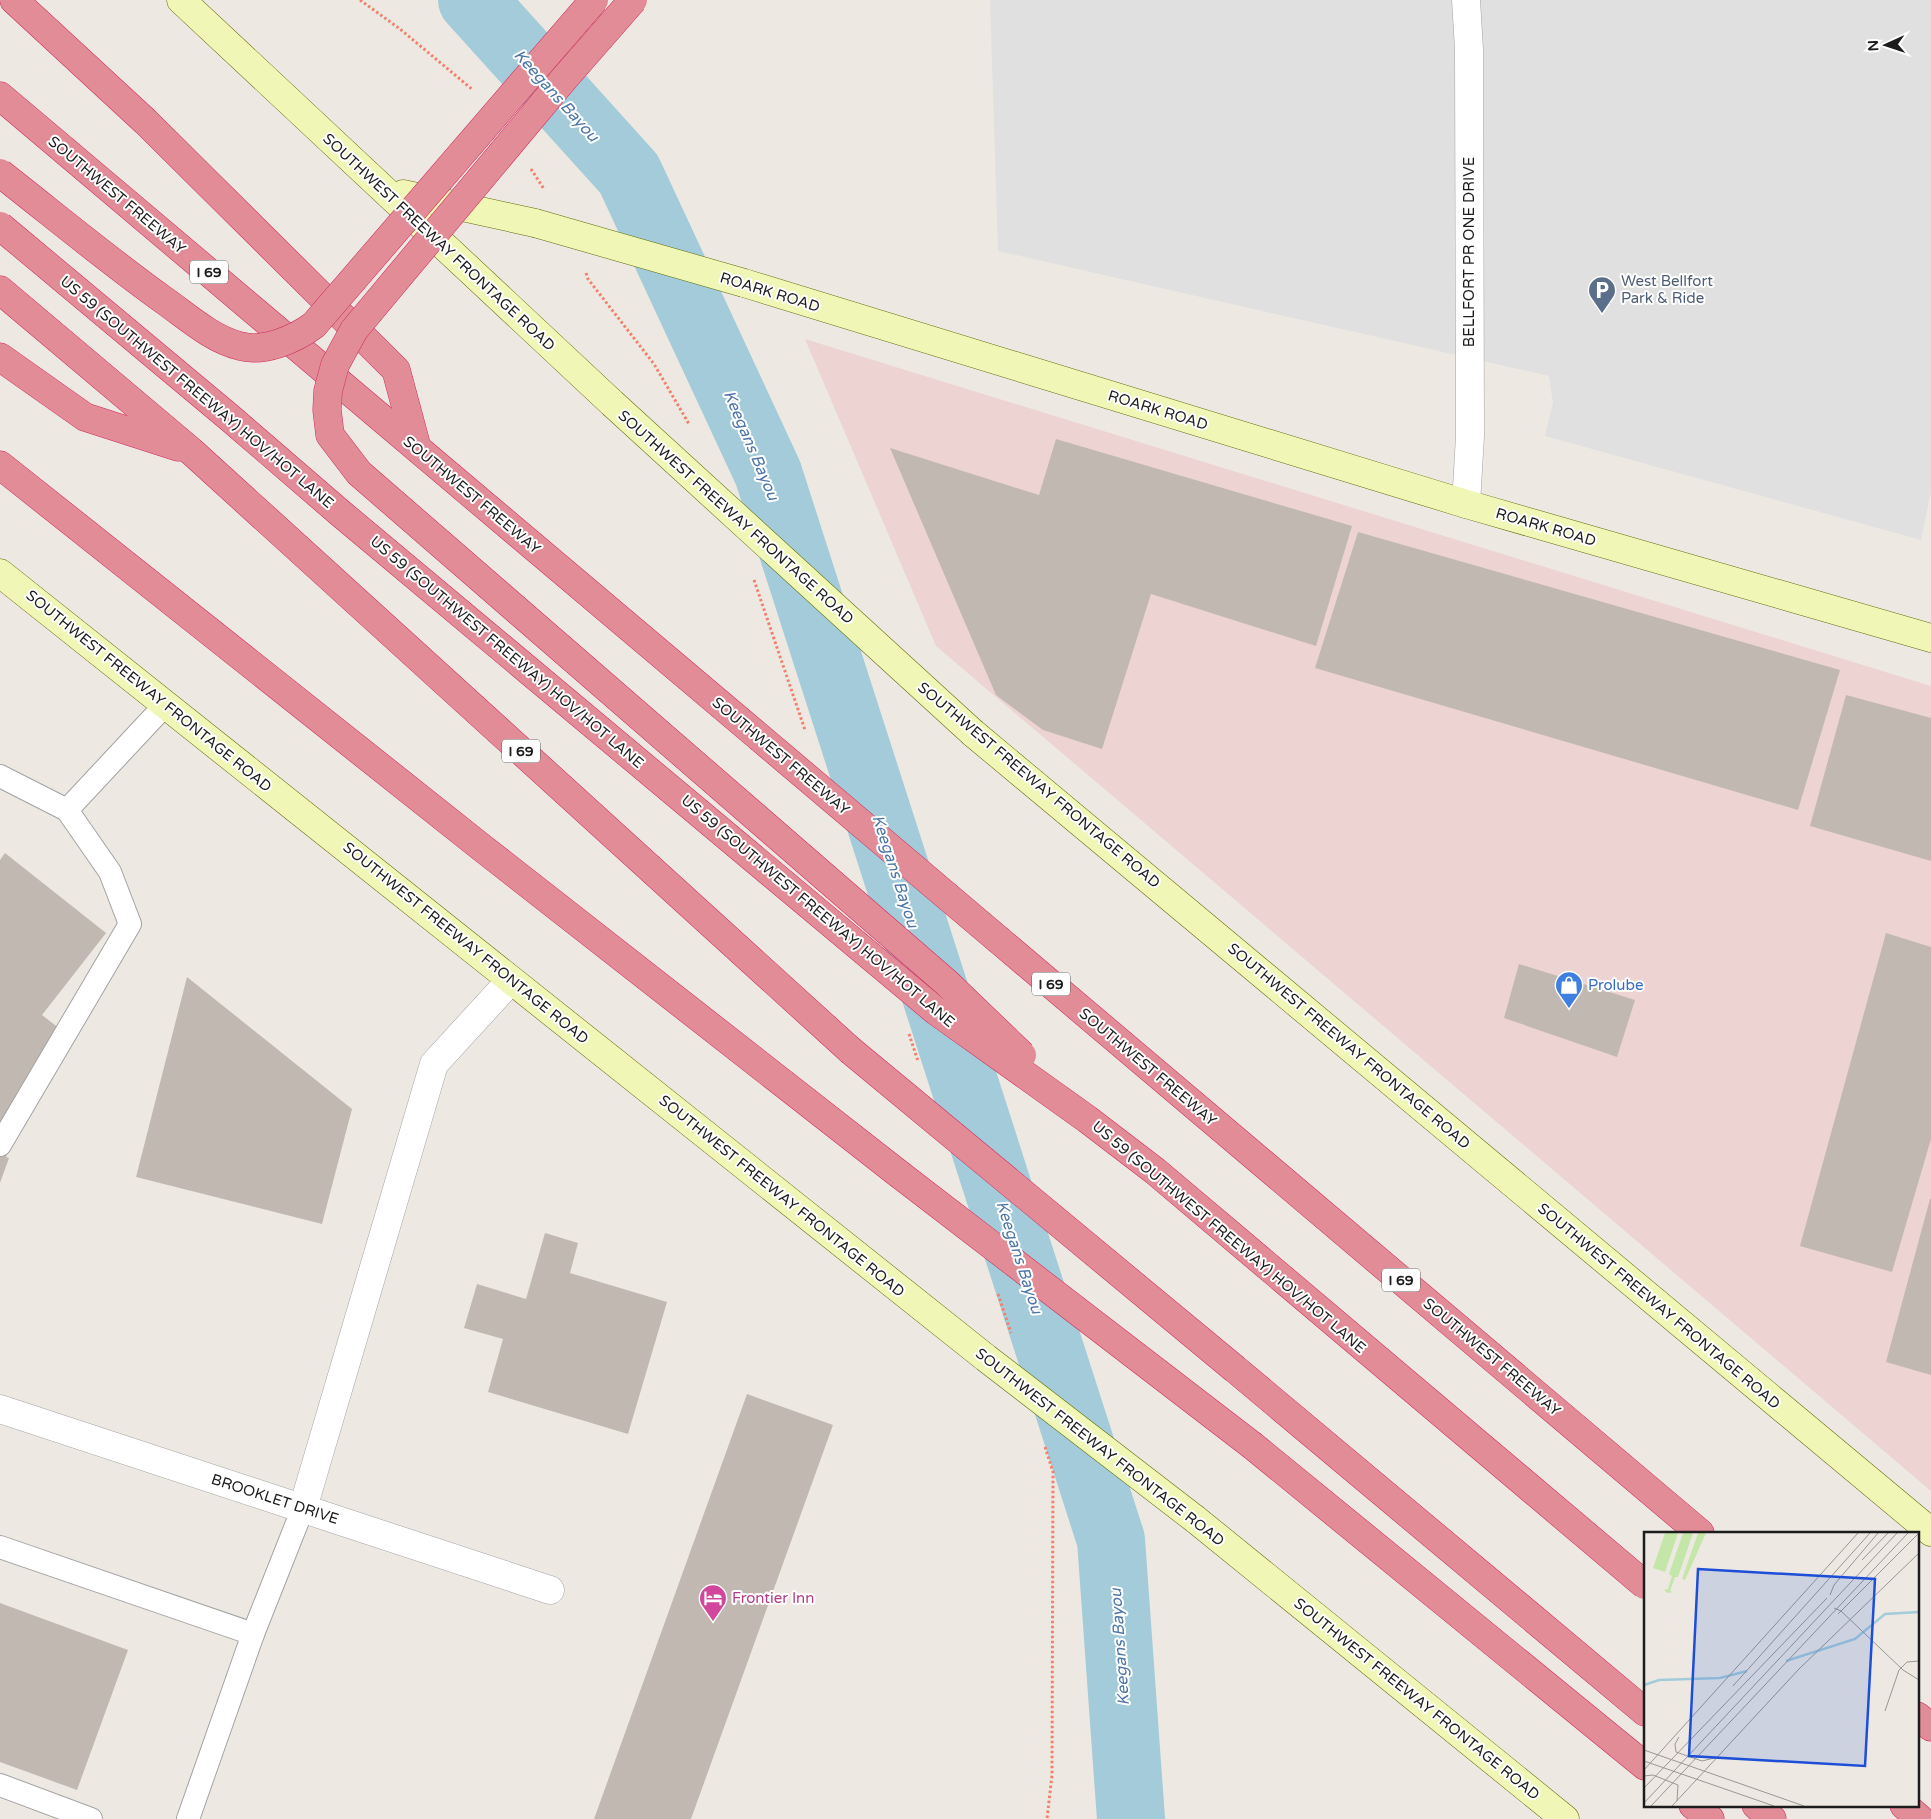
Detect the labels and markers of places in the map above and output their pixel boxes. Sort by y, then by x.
place label: West Bellfort Park & Ride [1621,272,1713,307]
parking icon: West Bellfort Park & Ride [1587,275,1617,314]
shop icon: Prolube [1554,970,1584,1009]
place label: Prolube [1588,976,1643,994]
hotel icon: Frontier Inn [698,1583,728,1622]
place label: Frontier Inn [732,1589,814,1607]

